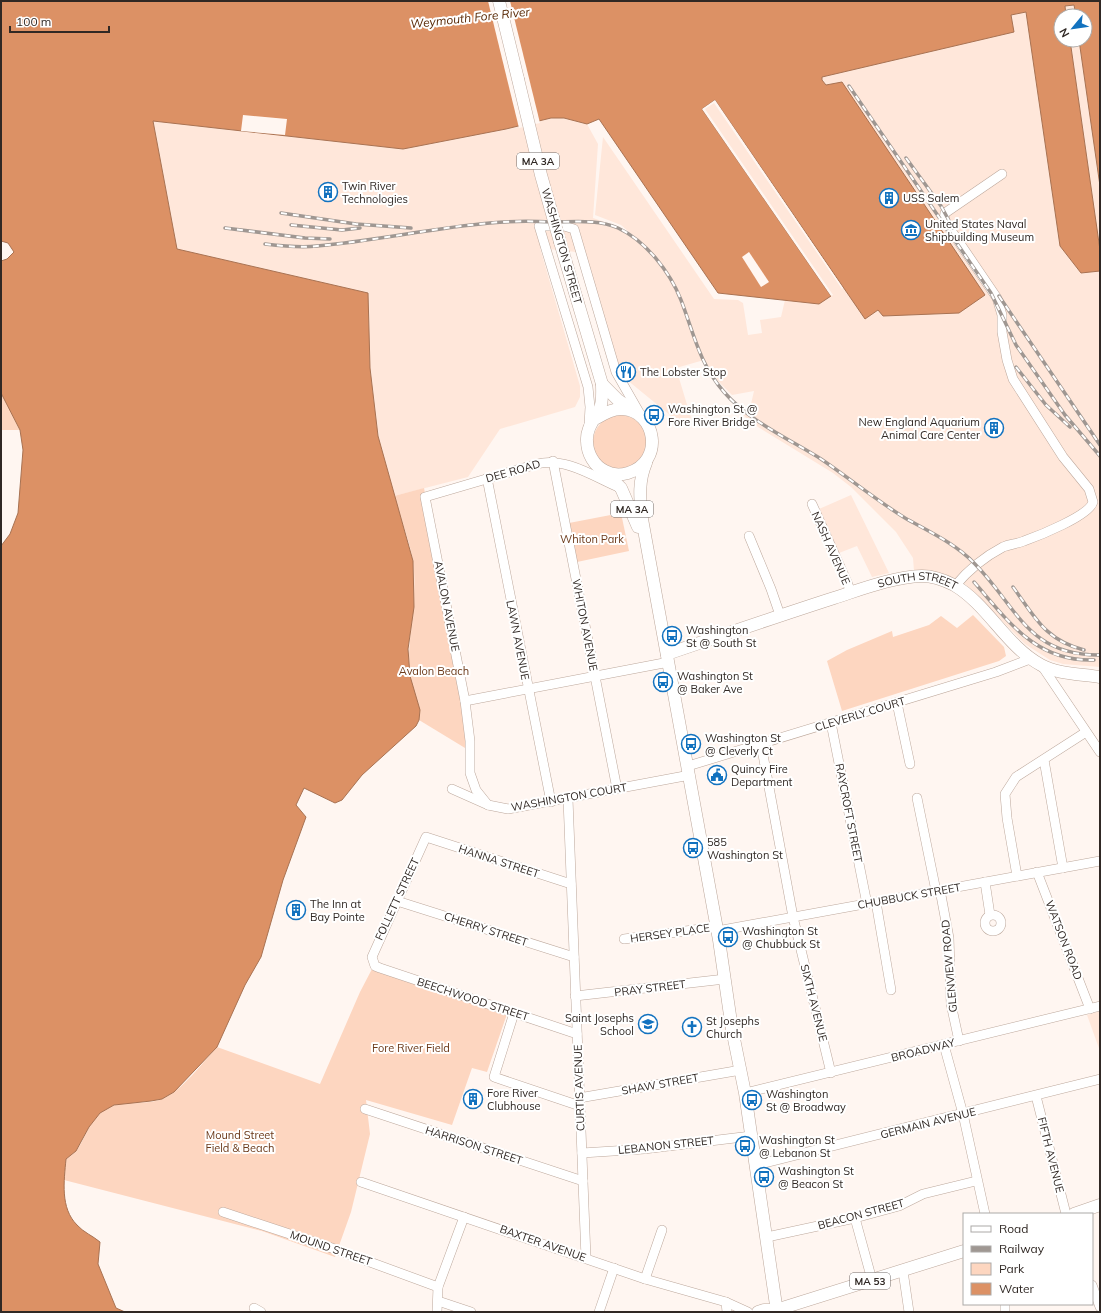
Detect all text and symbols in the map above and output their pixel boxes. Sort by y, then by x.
water label: Weymouth Fore River [410,4,531,31]
scale bar [10,8,109,34]
north arrow [1053,8,1093,48]
text: 100 m [16,14,51,29]
text: N [1056,26,1072,40]
road number: MA 3A [517,153,559,169]
place label: Twin River Technologies [342,179,408,206]
building icon: Twin River Technologies [317,181,339,203]
street label: WASHINGTON STREET [539,186,585,306]
building icon: USS Salem [878,187,900,209]
place label: USS Salem [903,191,959,205]
place label: United States Naval Shipbuilding Museum [925,217,1034,244]
museum icon: United States Naval Shipbuilding Museum [900,219,922,241]
restaurant icon: The Lobster Stop [615,361,637,383]
place label: The Lobster Stop [640,365,727,379]
place label: Washington St @ Fore River Bridge [668,402,757,429]
bus stop icon: Washington St @ Fore River Bridge [643,404,665,426]
place label: New England Aquarium Animal Care Center [859,415,980,442]
building icon: New England Aquarium Animal Care Center [983,417,1005,439]
street label: DEE ROAD [484,457,542,485]
road number: MA 3A [611,501,653,517]
street label: NASH AVENUE [809,509,853,587]
park label: Whiton Park [560,532,624,546]
street label: AVALON AVENUE [431,559,463,653]
street label: SOUTH STREET [876,569,960,593]
street label: WHITON AVENUE [569,578,601,672]
street label: LAWN AVENUE [503,599,533,681]
place label: Washington St @ South St [686,623,757,650]
bus stop icon: Washington St @ South St [661,625,683,647]
park label: Avalon Beach [399,664,469,678]
place label: Washington St @ Baker Ave [677,669,753,696]
bus stop icon: Washington St @ Baker Ave [652,671,674,693]
street label: CLEVERLY COURT [813,693,907,734]
place label: Washington St @ Cleverly Ct [705,731,781,758]
bus stop icon: Washington St @ Cleverly Ct [680,733,702,755]
place label: Quincy Fire Department [731,762,793,789]
street label: RAYCROFT STREET [833,762,866,864]
public building icon: Quincy Fire Department [706,764,728,786]
street label: WASHINGTON COURT [510,780,628,814]
place label: 585 Washington St [707,835,783,862]
bus stop icon: 585 Washington St [682,837,704,859]
street label: HANNA STREET [457,841,542,881]
street label: FOLLETT STREET [372,855,422,943]
street label: CHUBBUCK STREET [856,880,962,912]
place label: The Inn at Bay Pointe [310,897,365,924]
street label: WATSON ROAD [1042,898,1086,982]
building icon: The Inn at Bay Pointe [285,899,307,921]
street label: CHERRY STREET [442,909,530,949]
street label: GLENVIEW ROAD [938,919,960,1013]
street label: HERSEY PLACE [629,920,711,946]
place label: Washington St @ Chubbuck St [742,924,820,951]
bus stop icon: Washington St @ Chubbuck St [717,926,739,948]
street label: SIXTH AVENUE [798,963,830,1043]
street label: BEECHWOOD STREET [415,974,531,1024]
street label: PRAY STREET [613,977,687,999]
place label: Saint Josephs School [565,1011,634,1038]
school or university icon: Saint Josephs School [637,1013,659,1035]
place label: St Josephs Church [706,1014,759,1041]
church icon: St Josephs Church [681,1016,703,1038]
street label: BROADWAY [890,1035,957,1065]
park label: Fore River Field [372,1041,450,1055]
street label: CURTIS AVENUE [570,1045,588,1131]
street label: SHAW STREET [620,1070,700,1098]
place label: Fore River Clubhouse [487,1086,541,1113]
place label: Washington St @ Broadway [766,1087,846,1114]
building icon: Fore River Clubhouse [462,1088,484,1110]
bus stop icon: Washington St @ Broadway [741,1089,763,1111]
street label: GERMAIN AVENUE [879,1104,977,1142]
street label: FIFTH AVENUE [1035,1116,1067,1194]
street label: HARRISON STREET [424,1123,525,1167]
park label: Mound Street Field & Beach [205,1128,275,1155]
street label: LEBANON STREET [617,1133,715,1157]
place label: Washington St @ Lebanon St [759,1133,835,1160]
bus stop icon: Washington St @ Lebanon St [734,1135,756,1157]
place label: Washington St @ Beacon St [778,1164,854,1191]
bus stop icon: Washington St @ Beacon St [753,1166,775,1188]
street label: BEACON STREET [816,1196,906,1232]
legend [963,1213,1093,1305]
text: Road [999,1221,1028,1236]
street label: BAXTER AVENUE [498,1222,588,1264]
street label: MOUND STREET [288,1227,374,1269]
text: Railway [999,1241,1045,1256]
text: Park [999,1261,1025,1276]
road number: MA 53 [850,1273,890,1289]
text: Water [999,1281,1035,1296]

